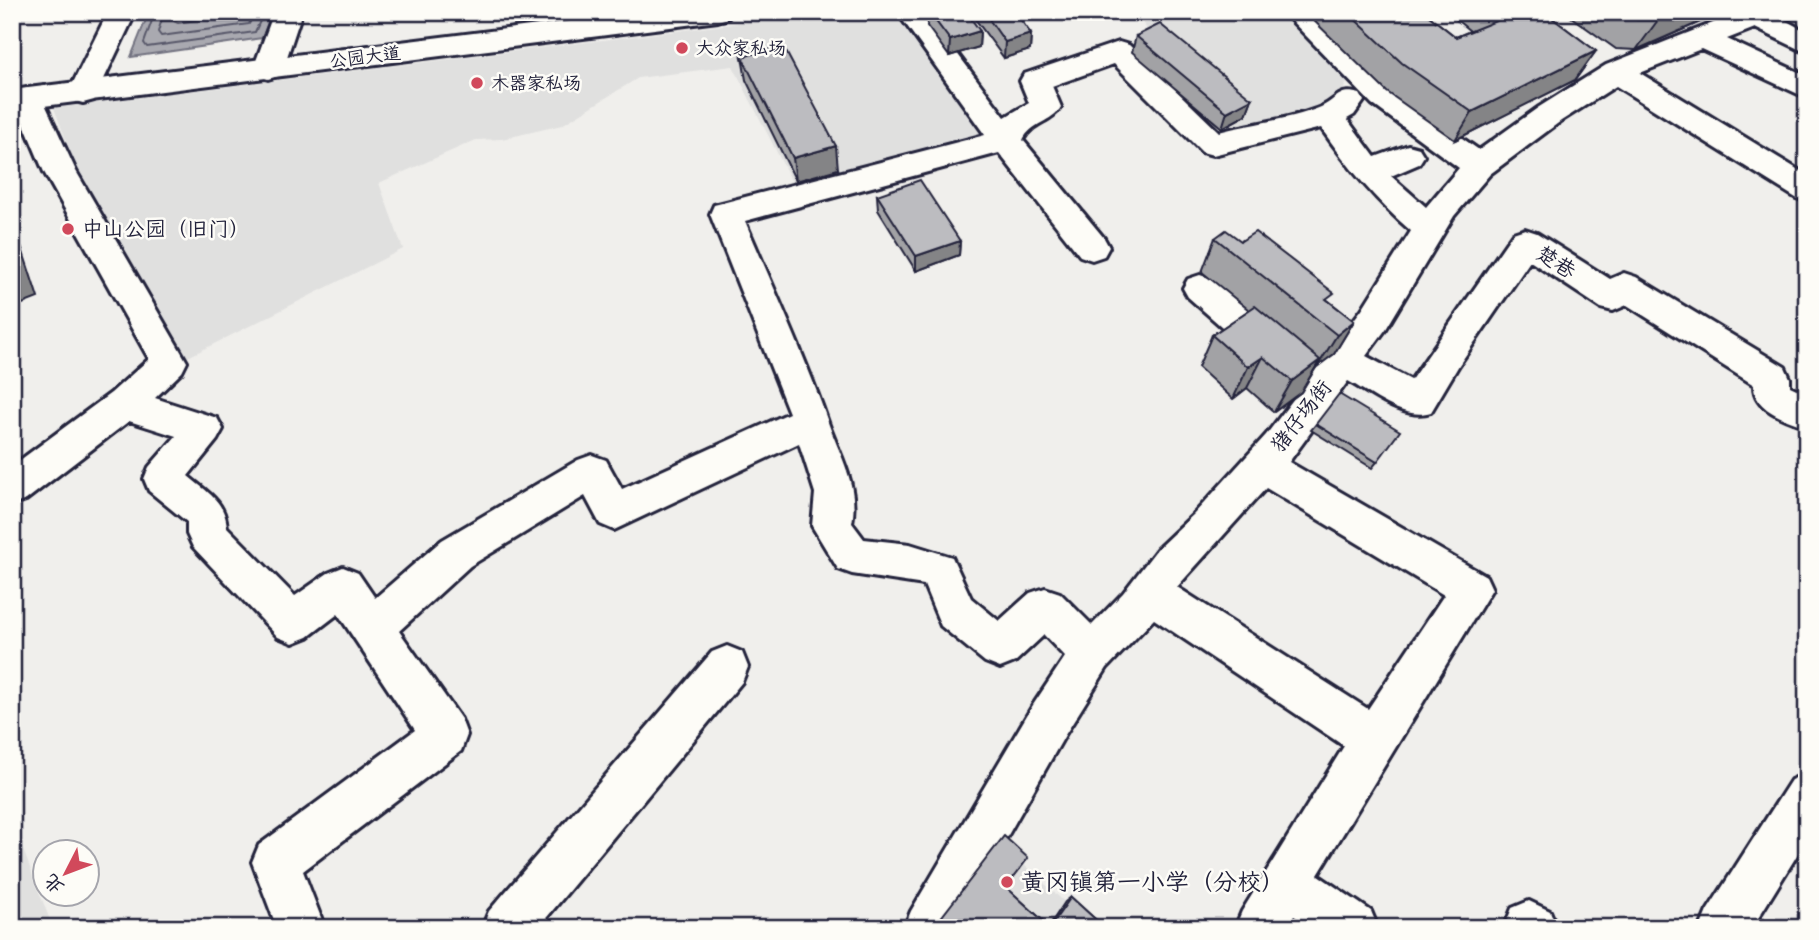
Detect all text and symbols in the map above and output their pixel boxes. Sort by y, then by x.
place label: 大众家私场 [696,37,786,59]
marker: 大众家私场 [674,40,690,56]
street label: 公园大道 [328,42,402,72]
place label: 木器家私场 [491,72,581,94]
marker: 木器家私场 [469,75,485,91]
place label: 中山公园（旧门） [82,216,250,241]
marker: 中山公园（旧门） [60,221,76,237]
street label: 楚巷 [1532,240,1581,283]
street label: 猪仔场街 [1265,375,1336,456]
north arrow [32,838,102,908]
place label: 黄冈镇第一小学（分校） [1021,867,1285,896]
text: 北 [39,869,69,899]
marker: 黄冈镇第一小学（分校） [999,874,1015,890]

